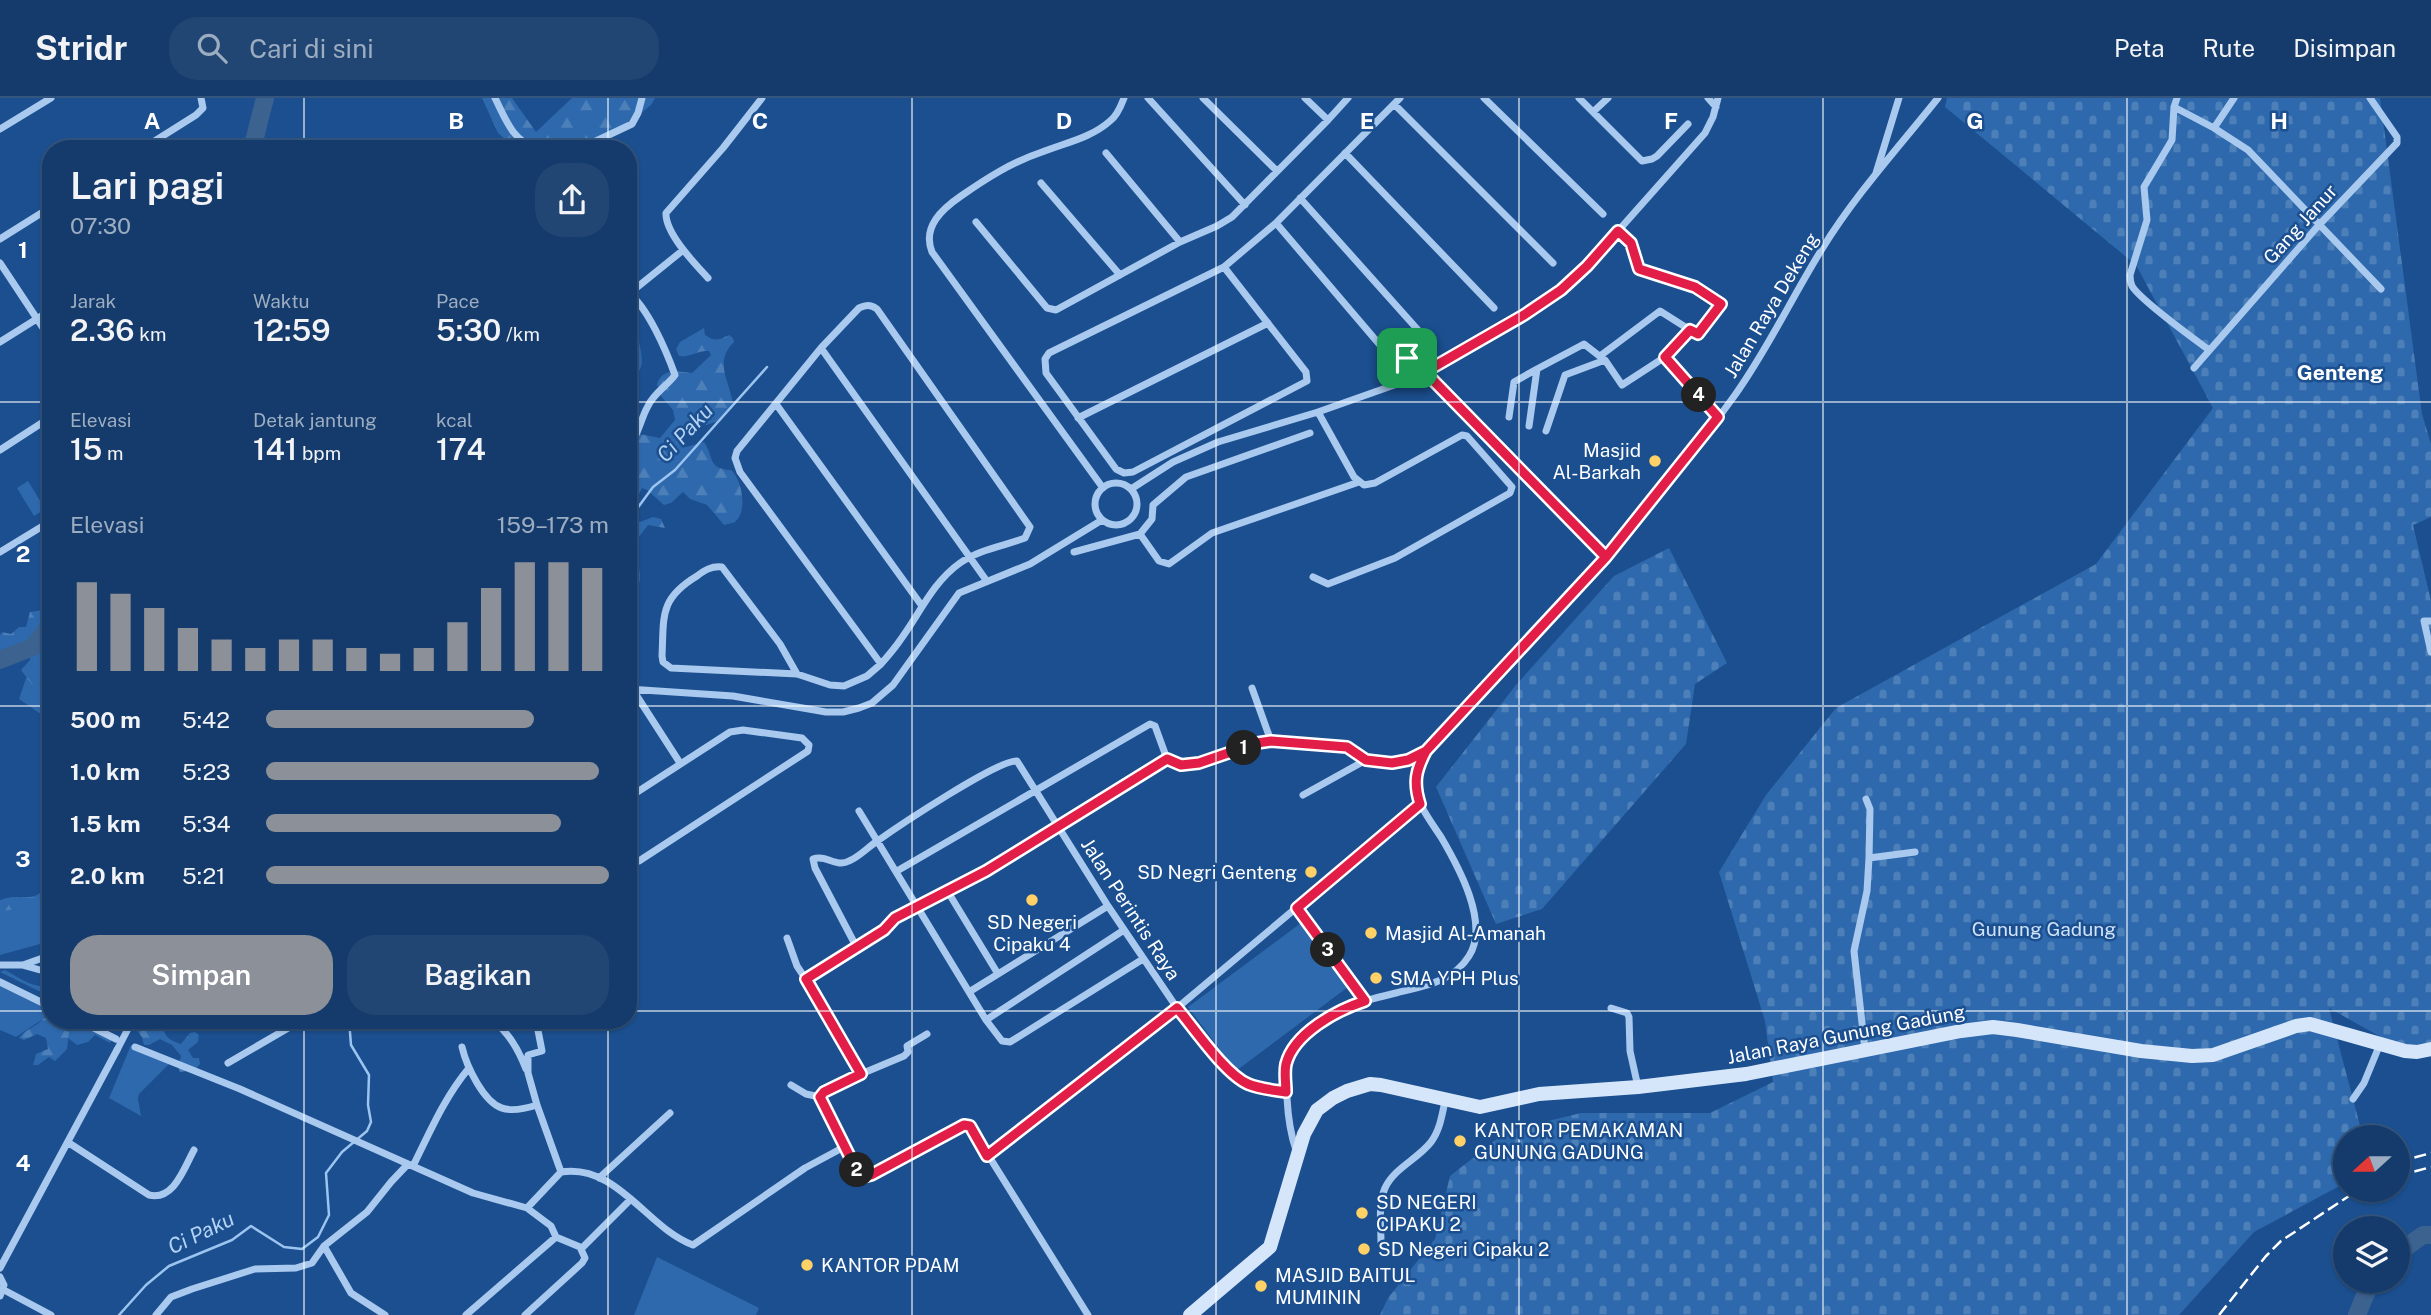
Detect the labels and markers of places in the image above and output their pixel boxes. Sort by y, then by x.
pin [1377,328,1437,388]
pin: 4 [1682,378,1716,412]
place label: Masjid Al-Barkah [1552,439,1641,483]
marker: Masjid Al-Barkah [1647,453,1663,469]
pin: 1 [1226,730,1262,766]
place label: SD Negri Genteng [1137,861,1297,883]
marker: SD Negri Genteng [1303,864,1319,880]
marker: SD Negeri Cipaku 4 [1024,892,1040,908]
place label: SD Negeri Cipaku 4 [987,911,1077,955]
place label: Masjid Al-Amanah [1385,922,1546,944]
marker: Masjid Al-Amanah [1363,925,1379,941]
pin: 3 [1310,932,1346,968]
place label: SMA YPH Plus [1390,967,1519,989]
marker: SMA YPH Plus [1368,970,1384,986]
place label: KANTOR PEMAKAMAN GUNUNG GADUNG [1474,1119,1683,1163]
marker: KANTOR PEMAKAMAN GUNUNG GADUNG [1452,1133,1468,1149]
pin: 2 [840,1152,874,1188]
place label: SD NEGERI CIPAKU 2 [1376,1191,1477,1235]
marker: SD NEGERI CIPAKU 2 [1354,1205,1370,1221]
place label: SD Negeri Cipaku 2 [1378,1238,1549,1260]
marker: SD Negeri Cipaku 2 [1356,1241,1372,1257]
place label: KANTOR PDAM [821,1254,960,1276]
marker: KANTOR PDAM [799,1257,815,1273]
place label: MASJID BAITUL MUMININ [1275,1264,1415,1308]
marker: MASJID BAITUL MUMININ [1253,1278,1269,1294]

